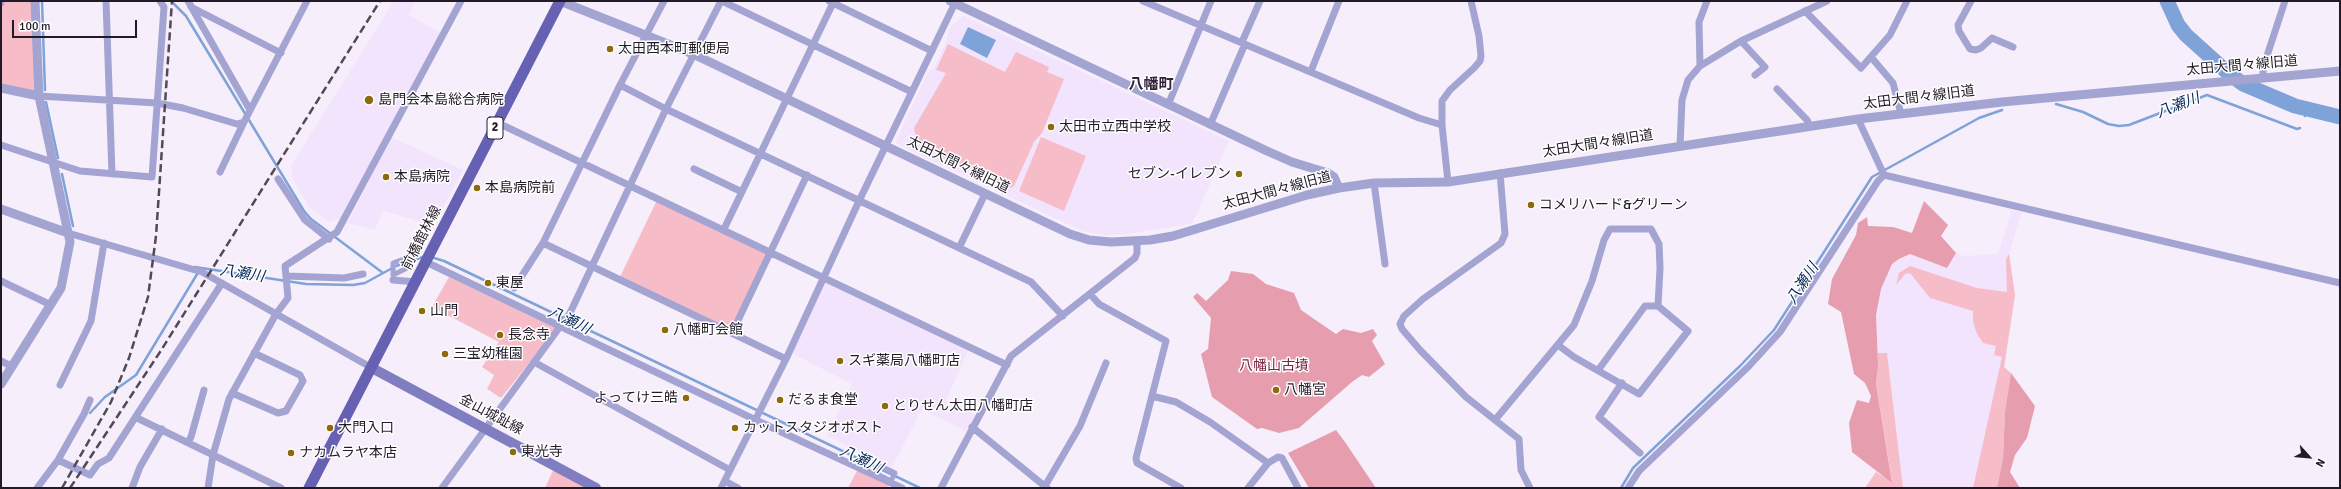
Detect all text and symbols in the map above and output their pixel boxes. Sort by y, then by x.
scale bar [14,12,139,38]
text: 100 m [19,19,51,34]
place label: 太田西本町郵便局 [618,41,730,57]
marker: 太田西本町郵便局 [605,44,615,54]
street label: 太田大間々線旧道 [2185,53,2299,79]
district label: 八幡町 [1129,76,1173,94]
street label: 太田大間々線旧道 [1862,83,1976,113]
water label: 八瀬川 [2154,90,2202,122]
place label: 島門会本島総合病院 [378,92,504,108]
marker: 島門会本島総合病院 [363,94,375,106]
road number: 2 [487,117,503,139]
place label: 太田市立西中学校 [1059,119,1171,135]
marker: 太田市立西中学校 [1046,122,1056,132]
street label: 太田大間々線旧道 [1541,127,1655,161]
street label: 太田大間々線旧道 [904,133,1012,197]
place label: セブン-イレブン [1128,166,1231,182]
street label: 太田大間々線旧道 [1221,168,1333,214]
place label: 本島病院 [394,169,450,185]
marker: セブン-イレブン [1234,169,1244,179]
marker: 本島病院 [381,172,391,182]
place label: 本島病院前 [485,180,555,196]
marker: 本島病院前 [472,183,482,193]
place label: コメリハード&グリーン [1539,197,1688,213]
marker: コメリハード&グリーン [1526,200,1536,210]
street label: 前橋館林線 [399,203,445,273]
water label: 八瀬川 [1783,260,1823,308]
water label: 八瀬川 [218,262,266,286]
place label: 東屋 [496,275,524,291]
marker: 東屋 [483,278,493,288]
place label: 山門 [430,303,458,319]
water label: 八瀬川 [545,303,593,339]
marker: 山門 [417,306,427,316]
place label: 八幡町会館 [673,322,743,338]
marker: 八幡町会館 [660,325,670,335]
place label: 長念寺 [508,327,550,343]
marker: 長念寺 [495,330,505,340]
place label: 三宝幼稚園 [453,346,523,362]
marker: 三宝幼稚園 [440,349,450,359]
place label: スギ薬局八幡町店 [848,353,960,369]
marker: スギ薬局八幡町店 [835,356,845,366]
park label: 八幡山古墳 [1239,358,1309,374]
place label: 八幡宮 [1284,382,1326,398]
marker: 八幡宮 [1271,385,1281,395]
place label: よってけ三皓 [594,390,678,406]
street label: 金山城趾線 [456,391,526,439]
place label: だるま食堂 [788,392,858,408]
marker: よってけ三皓 [681,393,691,403]
marker: だるま食堂 [775,395,785,405]
place label: とりせん太田八幡町店 [893,398,1033,414]
marker: とりせん太田八幡町店 [880,401,890,411]
place label: 大門入口 [338,420,394,436]
place label: カットスタジオポスト [743,420,883,436]
marker: 大門入口 [325,423,335,433]
marker: カットスタジオポスト [730,423,740,433]
north arrow [2289,437,2329,477]
water label: 八瀬川 [837,442,885,478]
place label: 東光寺 [521,444,563,460]
place label: ナカムラヤ本店 [299,445,397,461]
marker: 東光寺 [508,447,518,457]
marker: ナカムラヤ本店 [286,448,296,458]
text: N [2313,456,2328,469]

